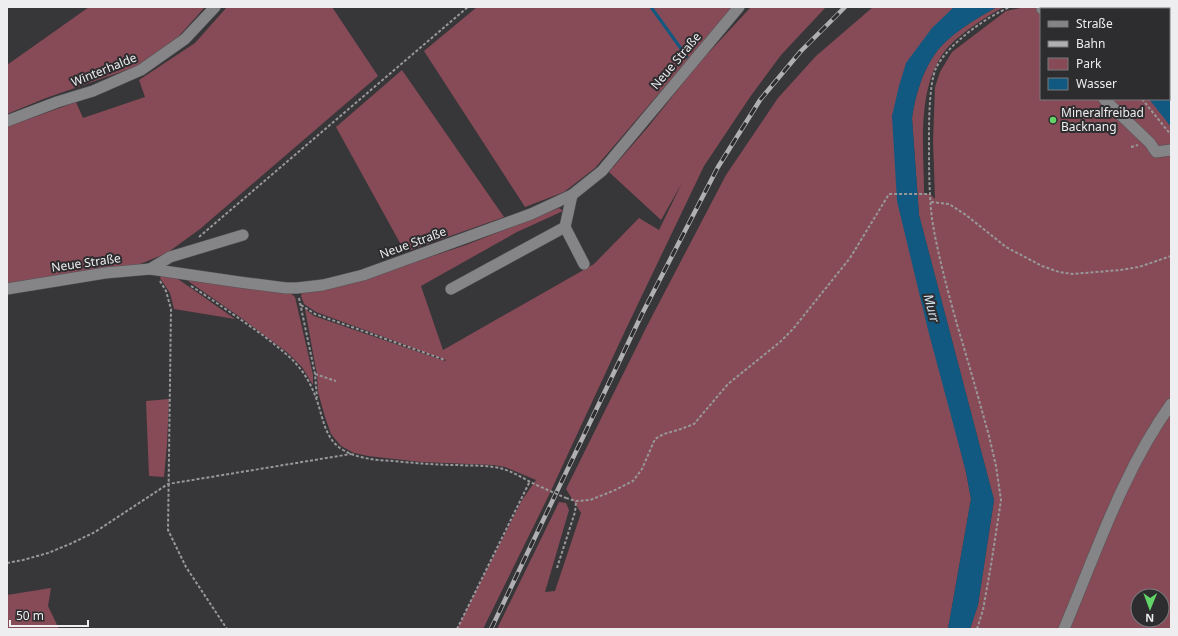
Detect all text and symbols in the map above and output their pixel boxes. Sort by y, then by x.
legend [1040,8,1170,100]
text: Straße [1076,15,1113,32]
street label: Neue Straße [647,28,705,93]
text: Bahn [1076,35,1105,52]
street label: Winterhalde [69,49,139,90]
text: Park [1076,55,1102,72]
text: Wasser [1076,75,1117,92]
place label: Mineralfreibad Backnang [1061,104,1144,135]
marker: Mineralfreibad Backnang [1048,115,1058,125]
street label: Neue Straße [377,223,449,262]
street label: Neue Straße [50,249,122,276]
water label: Murr [920,292,945,325]
north arrow [1130,588,1170,628]
scale bar [10,602,88,628]
text: 50 m [16,607,44,624]
text: N [1145,611,1154,626]

